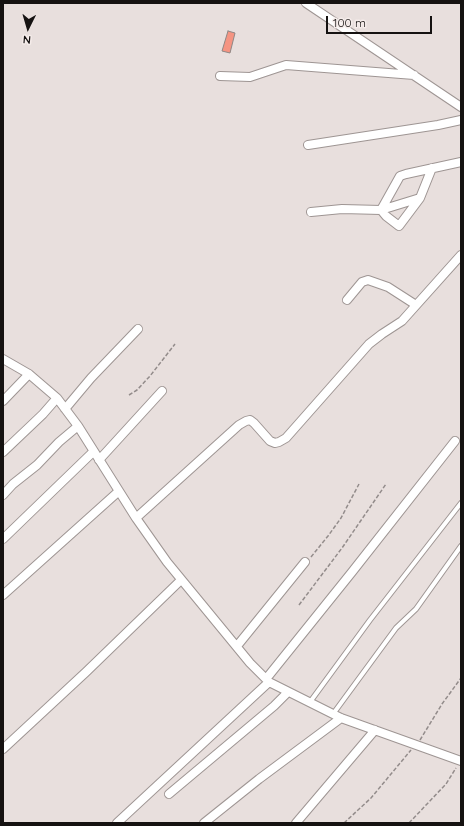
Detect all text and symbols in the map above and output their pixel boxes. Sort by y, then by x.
north arrow [8,8,48,48]
scale bar [328,8,434,34]
text: 100 m [333,15,366,30]
text: N [22,33,32,47]

